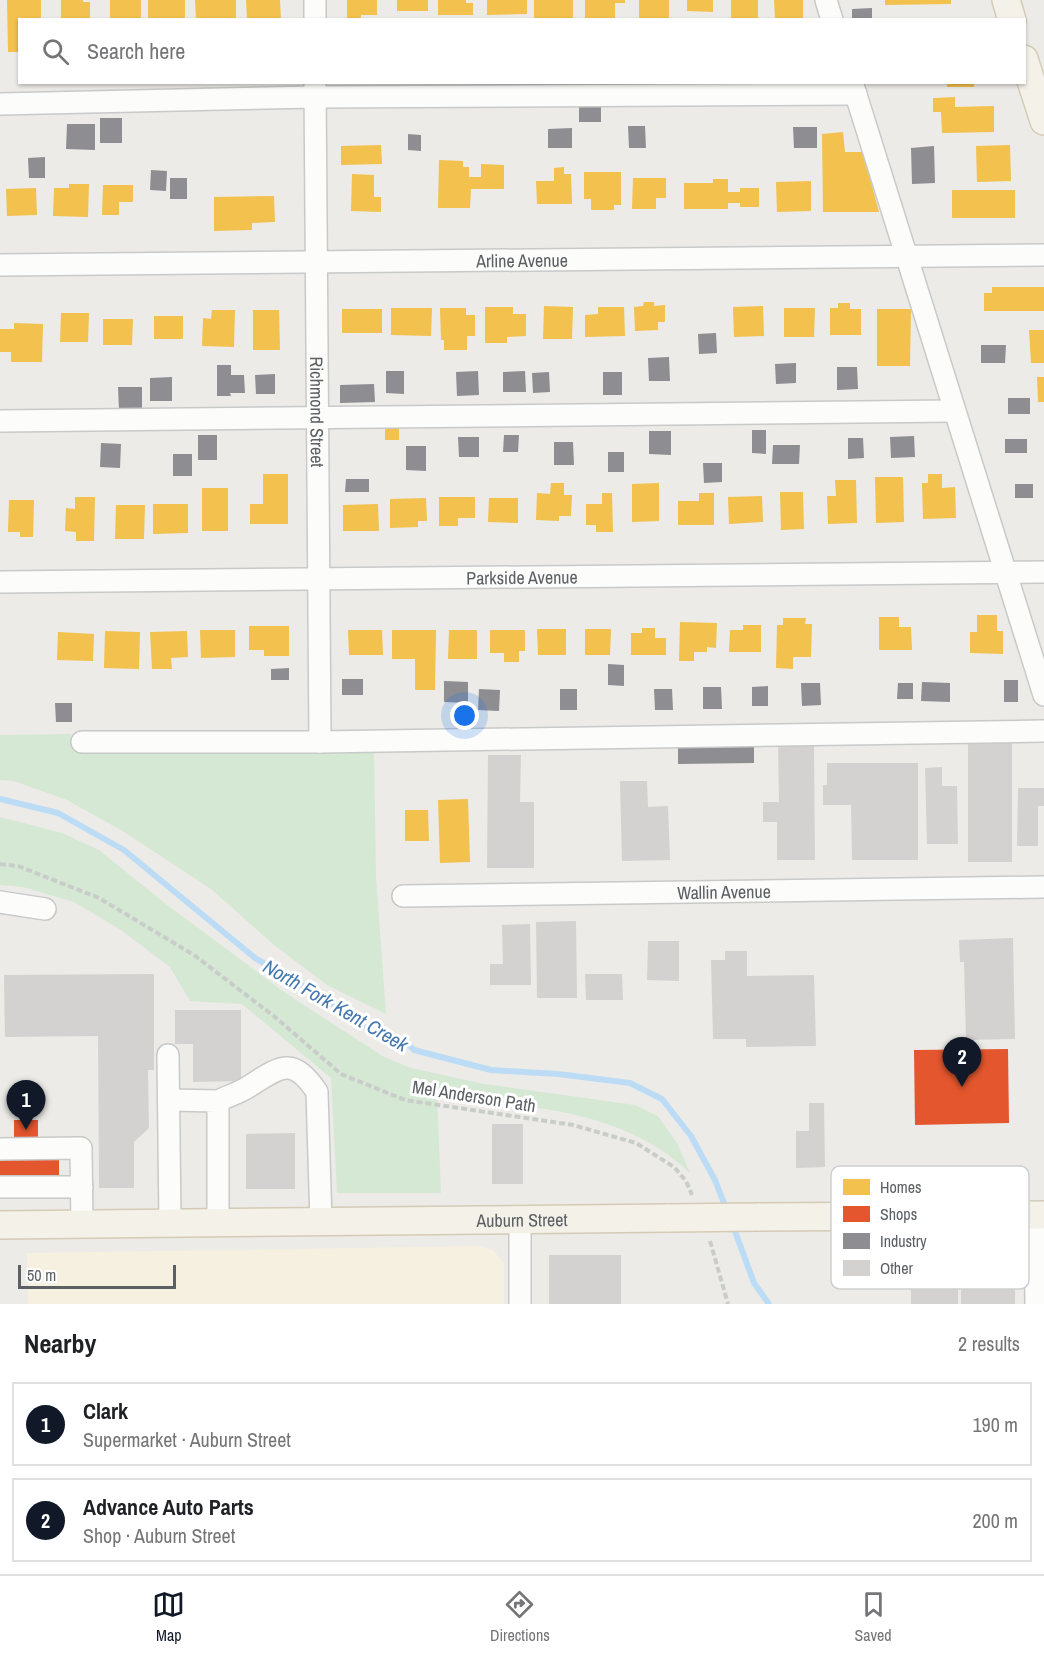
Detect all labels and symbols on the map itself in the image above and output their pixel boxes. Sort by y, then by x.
street label: Arline Avenue [475,247,568,273]
street label: Richmond Street [305,356,330,468]
street label: Parkside Avenue [466,564,578,590]
your location [450,701,479,730]
street label: Wallin Avenue [677,878,771,905]
water label: North Fork Kent Creek [258,952,414,1058]
pin: 2 [942,1038,982,1087]
street label: Mel Anderson Path [410,1074,538,1118]
pin: 1 [6,1080,46,1130]
legend [831,1166,1029,1289]
text: Homes [880,1176,922,1198]
text: Shops [880,1203,917,1225]
street label: Auburn Street [475,1207,568,1233]
text: Industry [880,1230,927,1252]
text: Other [880,1257,913,1279]
scale bar [18,1262,176,1290]

